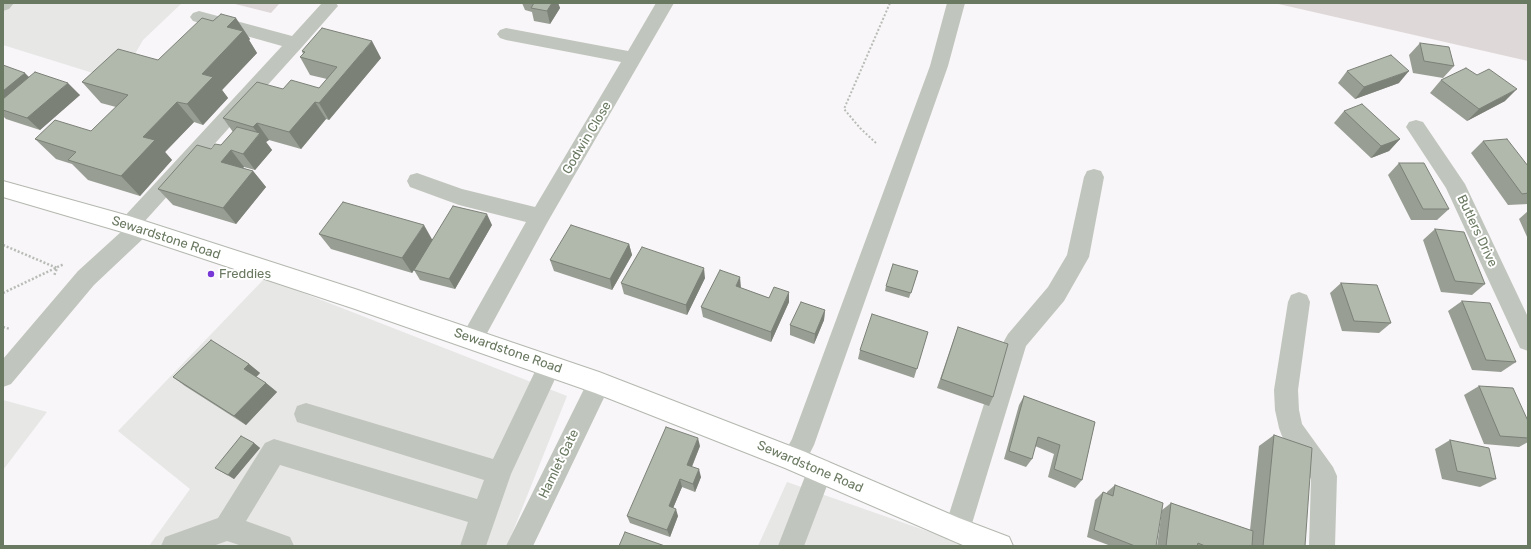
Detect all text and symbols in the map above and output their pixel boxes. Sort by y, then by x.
street label: Godwin Close [559,99,615,177]
street label: Butlers Drive [1453,192,1501,270]
street label: Sewardstone Road [110,213,222,263]
place label: Freddies [219,266,271,282]
marker: Freddies [206,269,216,279]
street label: Sewardstone Road [452,325,564,377]
street label: Hamlet Gate [536,427,582,501]
street label: Sewardstone Road [755,438,865,496]

